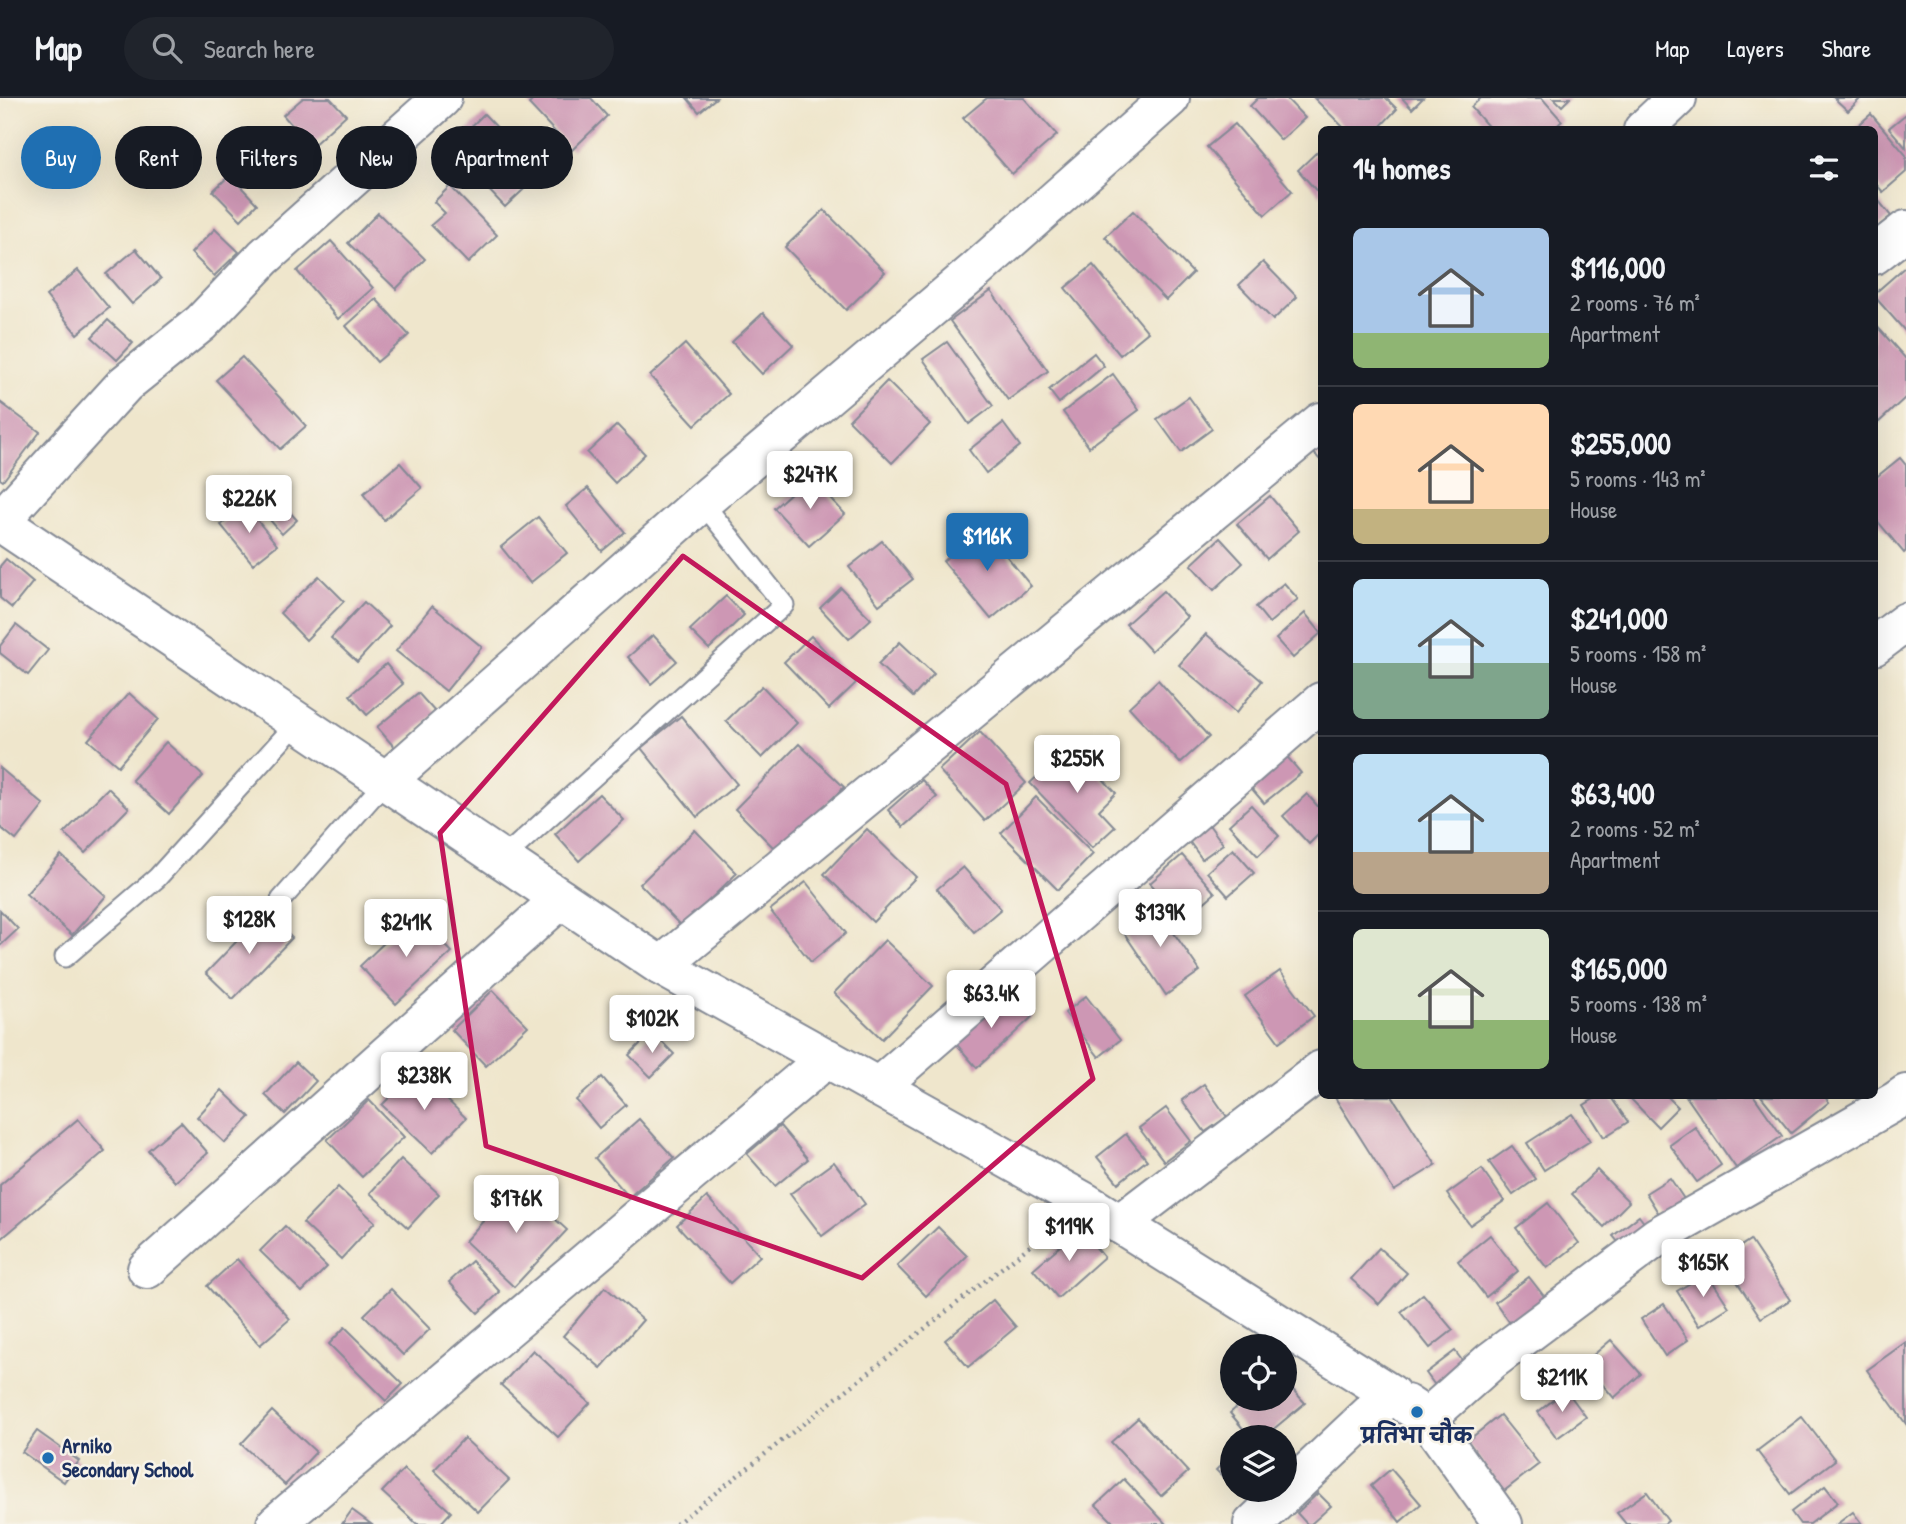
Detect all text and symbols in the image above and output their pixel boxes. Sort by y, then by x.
search box [124,17,614,80]
text: Map [35,26,82,70]
icon: search [148,29,186,67]
text: Search here [204,31,315,66]
text: Map [1655,32,1689,64]
text: Layers [1727,32,1784,64]
text: Share [1822,32,1871,64]
chip: Buy [21,126,101,189]
chip: Rent [115,126,202,189]
chip: Filters [216,126,322,189]
chip: New [336,126,417,189]
chip: Apartment [431,126,573,189]
text: 14 homes [1353,148,1451,188]
icon: filters [1805,149,1843,187]
text: $116,000 [1570,247,1665,287]
icon: home [1409,256,1493,340]
text: 2 rooms · 76 m² [1570,287,1700,318]
text: Apartment [1570,318,1660,349]
text: $255,000 [1570,423,1671,463]
icon: home [1409,432,1493,516]
pin: $247K [761,452,859,511]
text: $247K [783,458,837,489]
text: 5 rooms · 143 m² [1570,463,1706,494]
pin: $226K [200,476,298,535]
text: $226K [222,482,276,513]
text: House [1570,494,1617,525]
pin: $116K [938,514,1036,573]
text: $116K [962,520,1012,551]
text: $241,000 [1570,598,1668,638]
icon: home [1409,607,1493,691]
text: 5 rooms · 158 m² [1570,638,1706,669]
text: House [1570,669,1617,700]
pin: $255K [1028,736,1126,795]
text: $255K [1050,742,1104,773]
text: $63,400 [1570,773,1655,813]
icon: home [1409,782,1493,866]
text: 2 rooms · 52 m² [1570,813,1700,844]
text: Apartment [1570,844,1660,875]
pin: $139K [1111,890,1209,949]
pin: $128K [200,896,298,956]
text: $139K [1135,896,1185,927]
pin: $241K [357,900,455,959]
text: $128K [223,903,275,934]
text: $241K [380,906,432,937]
text: $165,000 [1570,948,1667,988]
icon: home [1409,957,1493,1041]
pin: $63.4K [934,970,1048,1030]
text: $63.4K [963,977,1019,1008]
text: 5 rooms · 138 m² [1570,988,1707,1019]
pin: $102K [603,996,701,1055]
text: $102K [625,1002,679,1033]
text: House [1570,1019,1617,1050]
pin: $238K [375,1052,473,1112]
text: $238K [397,1059,451,1090]
pin: $176K [467,1176,565,1235]
text: $176K [490,1182,542,1213]
pin: $119K [1020,1204,1118,1263]
text: $119K [1045,1210,1093,1241]
pin: $165K [1654,1240,1752,1299]
text: $165K [1678,1246,1728,1277]
map controls [1220,1334,1297,1502]
button: locate [1220,1334,1297,1411]
pin: $211K [1513,1354,1611,1414]
text: $211K [1536,1361,1588,1392]
marker: प्रतिभा चौक [1409,1404,1425,1420]
place label: प्रतिभा चौक [1359,1417,1474,1450]
button: layers [1220,1425,1297,1502]
place label: Arniko Secondary School [62,1431,194,1485]
marker: Arniko Secondary School [40,1450,56,1466]

